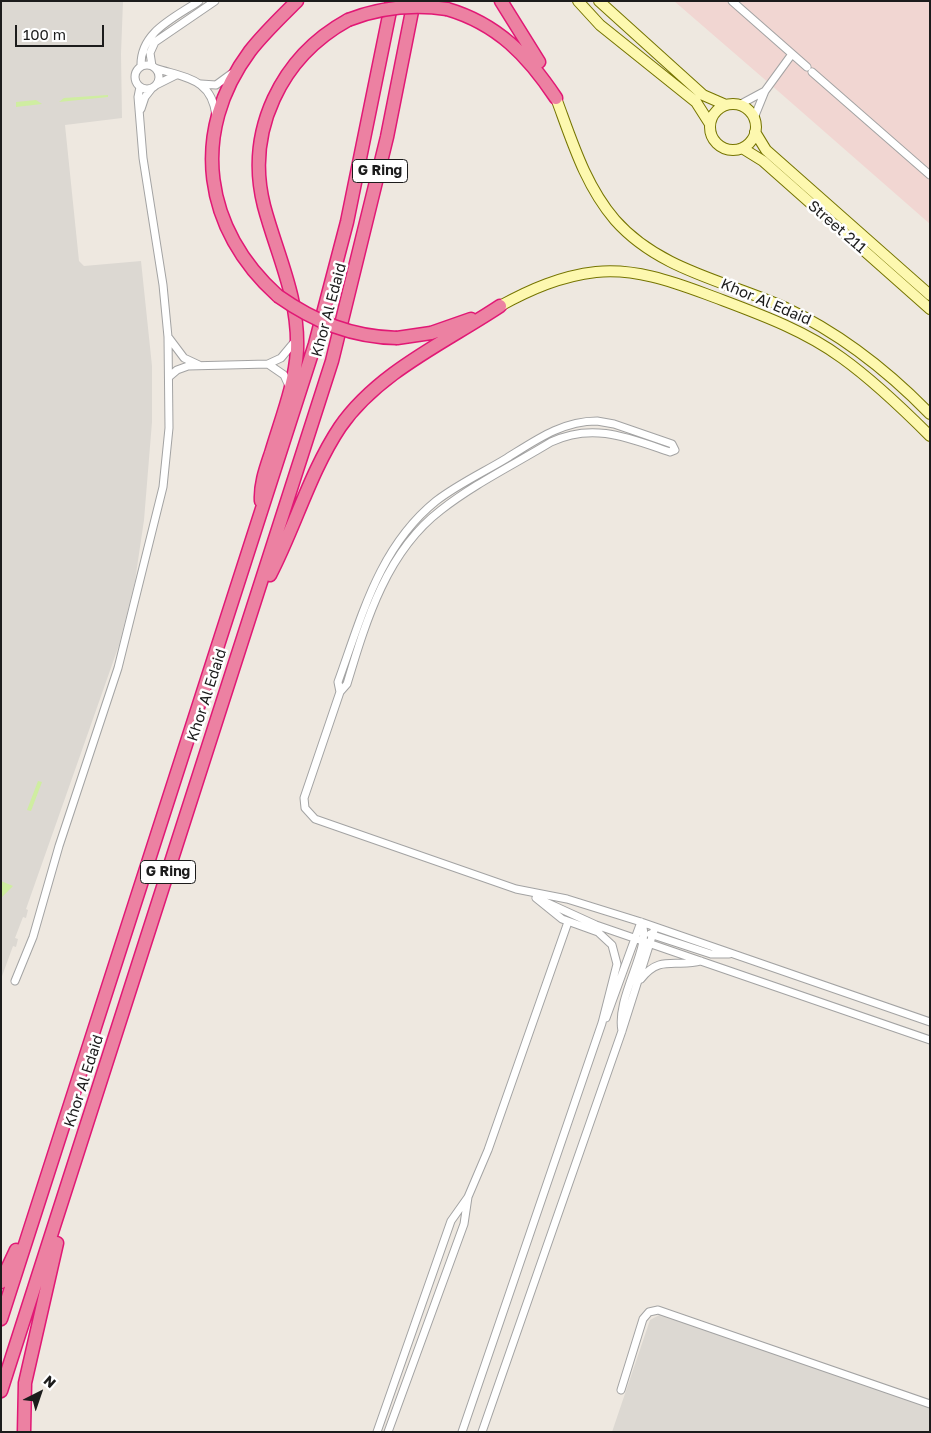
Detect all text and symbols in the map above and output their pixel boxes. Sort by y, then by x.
scale bar [18,15,106,47]
text: 100 m [23,25,66,43]
road number: G Ring [352,160,408,182]
street label: Street 211 [804,197,870,257]
street label: Khor Al Edaid [308,261,350,359]
street label: Khor Al Edaid [718,275,814,329]
street label: Khor Al Edaid [184,646,230,744]
road number: G Ring [140,860,196,884]
street label: Khor Al Edaid [61,1032,107,1130]
north arrow [15,1368,65,1418]
text: N [41,1371,60,1391]

